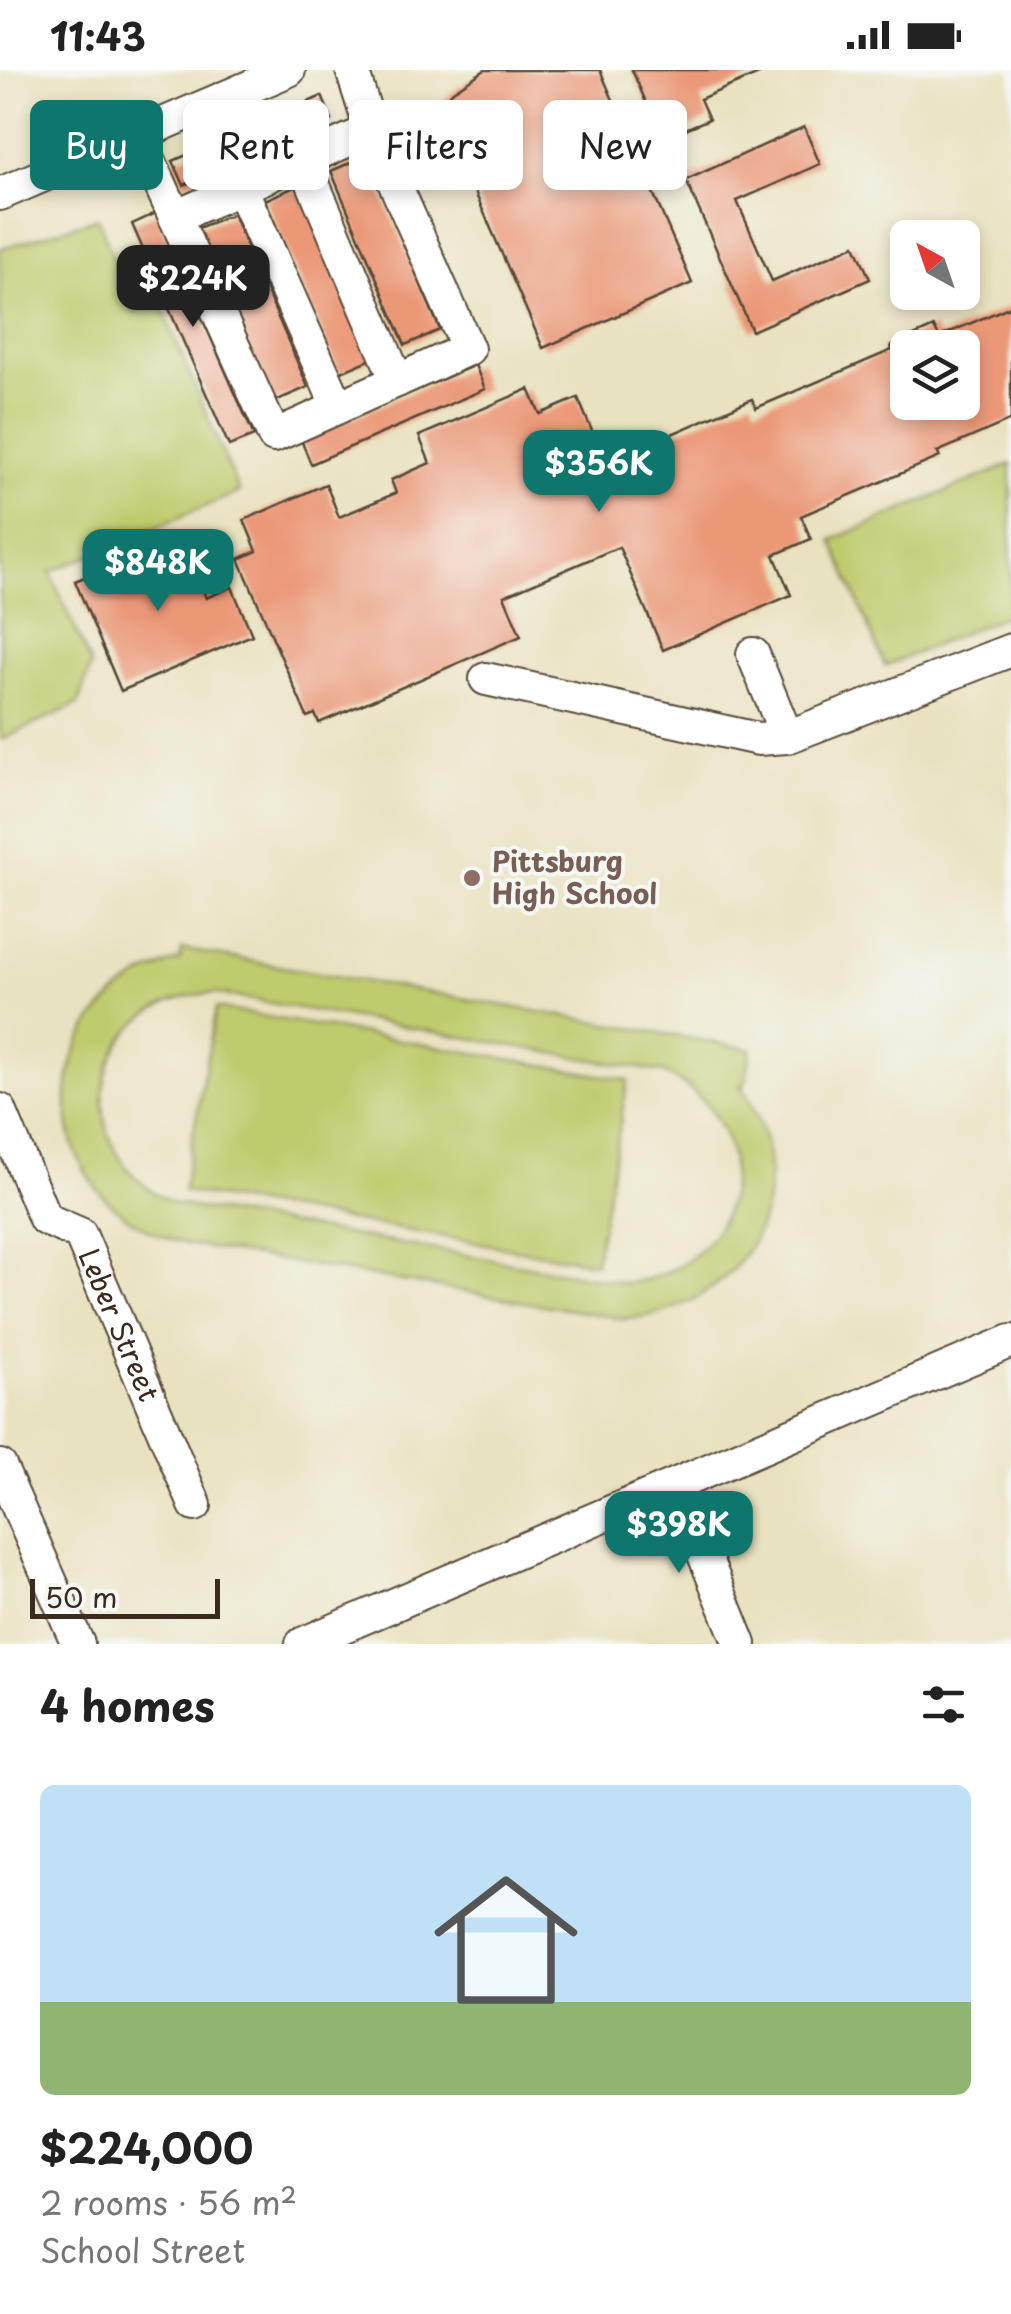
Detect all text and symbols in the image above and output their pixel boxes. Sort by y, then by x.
text: 11:43 [50,7,146,64]
chip: Buy [30,100,163,190]
chip: Rent [183,100,329,190]
chip: Filters [349,100,523,190]
chip: New [543,100,687,190]
north arrow [890,220,980,310]
map controls [890,220,980,420]
pin: $224K [123,245,263,330]
text: $224K [139,253,247,301]
button: layers [890,330,980,420]
pin: $356K [529,430,669,515]
text: $356K [545,438,653,486]
pin: $848K [88,529,228,614]
text: $848K [104,537,212,585]
place label: Pittsburg High School [492,839,657,914]
marker: Pittsburg High School [461,867,483,889]
street label: Leber Street [69,1241,172,1408]
pin: $398K [609,1491,749,1576]
text: $398K [627,1499,731,1547]
scale bar [30,1574,220,1618]
text: 50 m [45,1575,118,1618]
text: 4 homes [40,1673,215,1736]
icon: filters [916,1677,971,1732]
icon: home [416,1850,596,2030]
text: $224,000 [40,2115,253,2178]
text: 2 rooms · 56 m² [40,2178,297,2226]
text: School Street [40,2226,245,2274]

